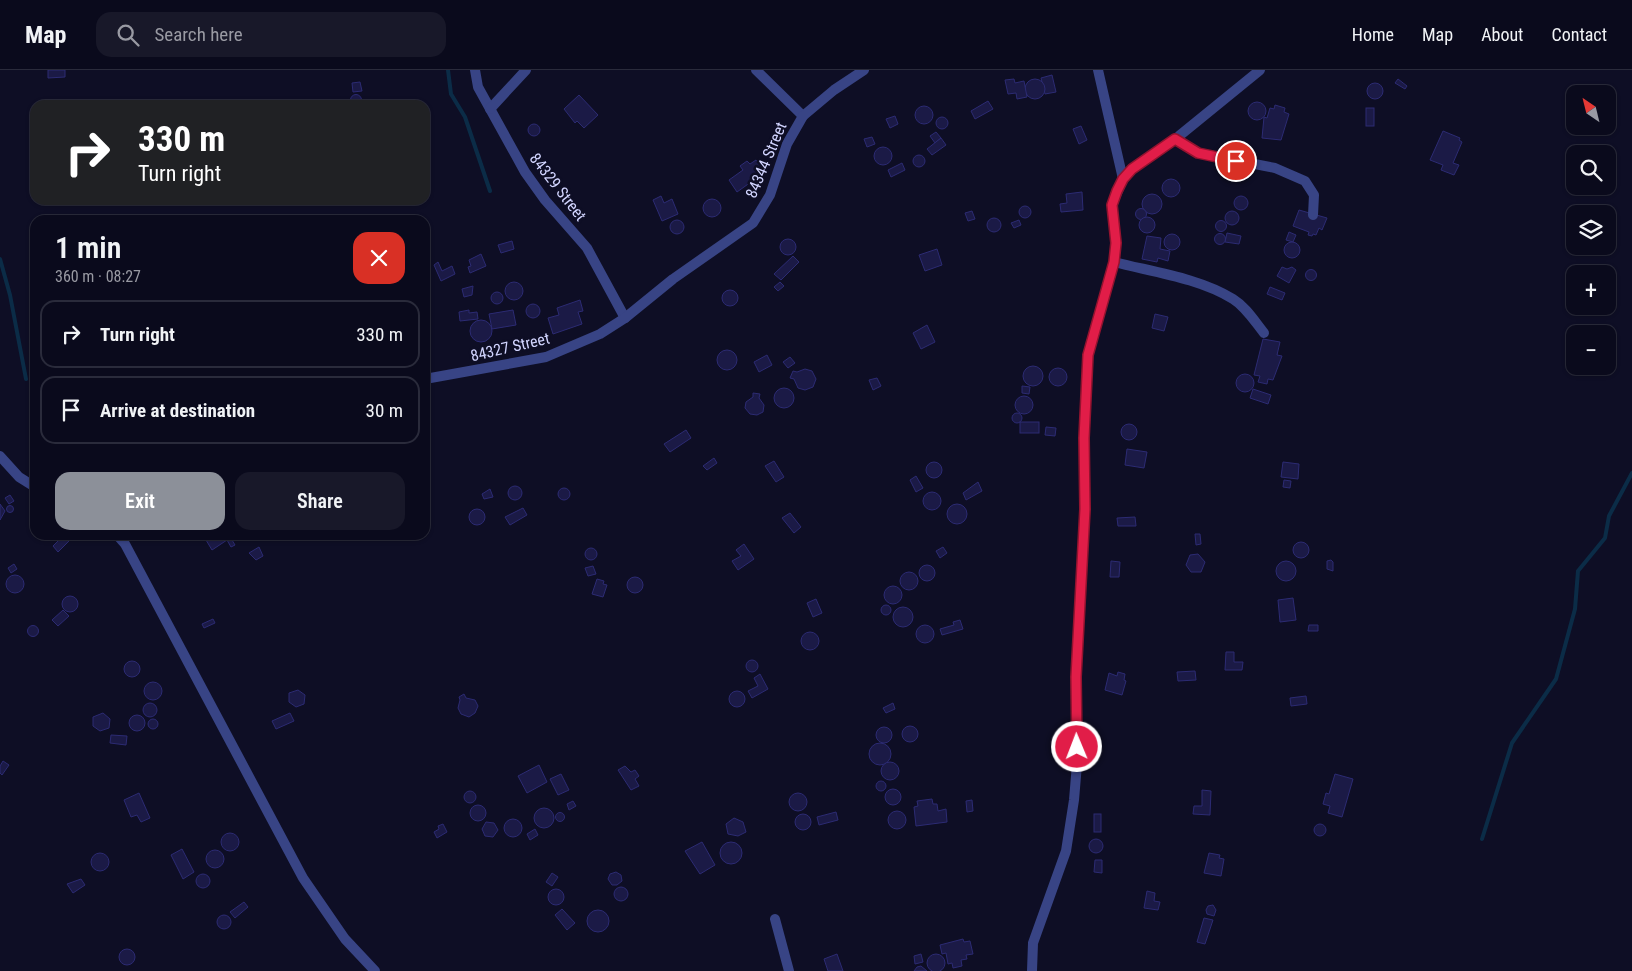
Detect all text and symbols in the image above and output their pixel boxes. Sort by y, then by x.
search box [96,12,446,57]
text: Map [25,21,66,49]
icon: search [114,21,142,49]
text: Search here [154,23,243,46]
text: Home [1352,24,1394,45]
text: Map [1422,24,1453,45]
text: About [1481,24,1523,45]
text: Contact [1551,24,1607,45]
north arrow [1566,85,1616,135]
map controls [1566,85,1616,375]
text: 330 m [138,119,225,160]
street label: 84344 Street [741,119,791,201]
icon: right [55,120,120,185]
pin [1215,140,1257,182]
button: search [1566,145,1616,195]
icon: arrive [1222,147,1250,175]
street label: 84329 Street [526,149,590,225]
text: Turn right [138,161,221,186]
button: layers [1566,205,1616,255]
text: 1 min [55,230,121,265]
button: close [353,232,405,284]
button: + [1566,265,1616,315]
text: 360 m · 08:27 [55,267,141,286]
icon: right [57,320,85,348]
text: Turn right [100,323,175,346]
text: 330 m [356,323,403,346]
button: − [1566,325,1616,375]
street label: 84327 Street [469,329,552,365]
icon: arrive [57,396,85,424]
text: Arrive at destination [100,399,255,422]
text: 30 m [366,399,403,422]
button: Exit [55,472,225,530]
button: Share [235,472,405,530]
position arrow [1050,720,1102,772]

